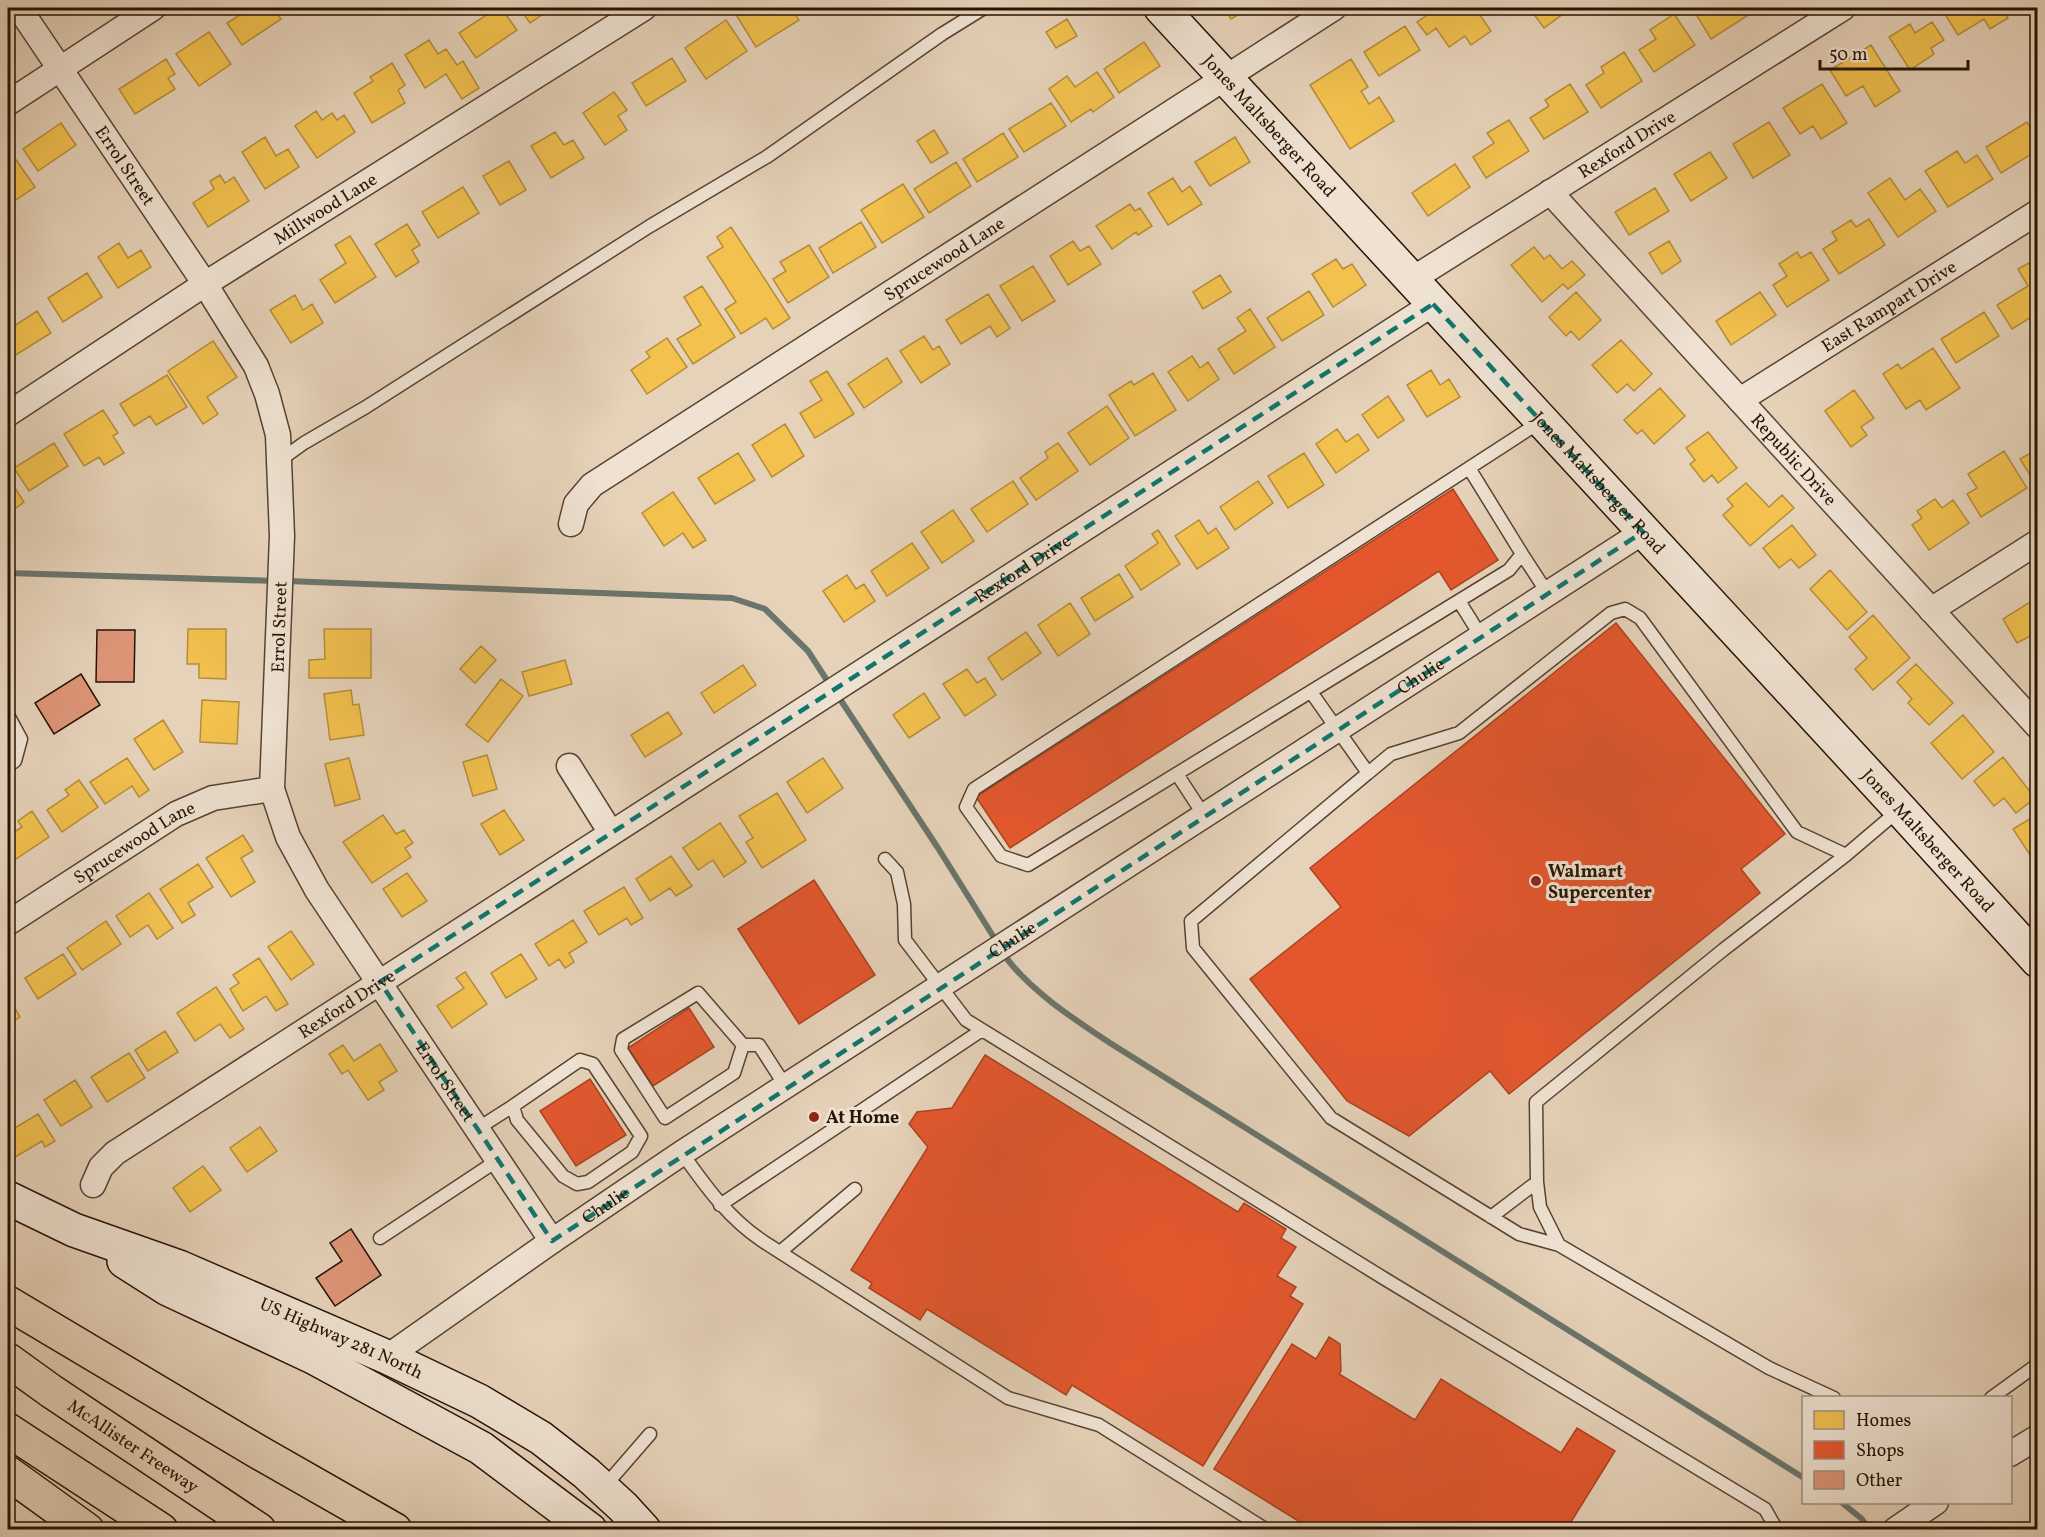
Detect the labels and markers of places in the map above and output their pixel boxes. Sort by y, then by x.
place label: Walmart Supercenter [1548,860,1652,906]
marker: Walmart Supercenter [1529,874,1543,888]
place label: At Home [826,1106,899,1131]
marker: At Home [807,1110,821,1124]

